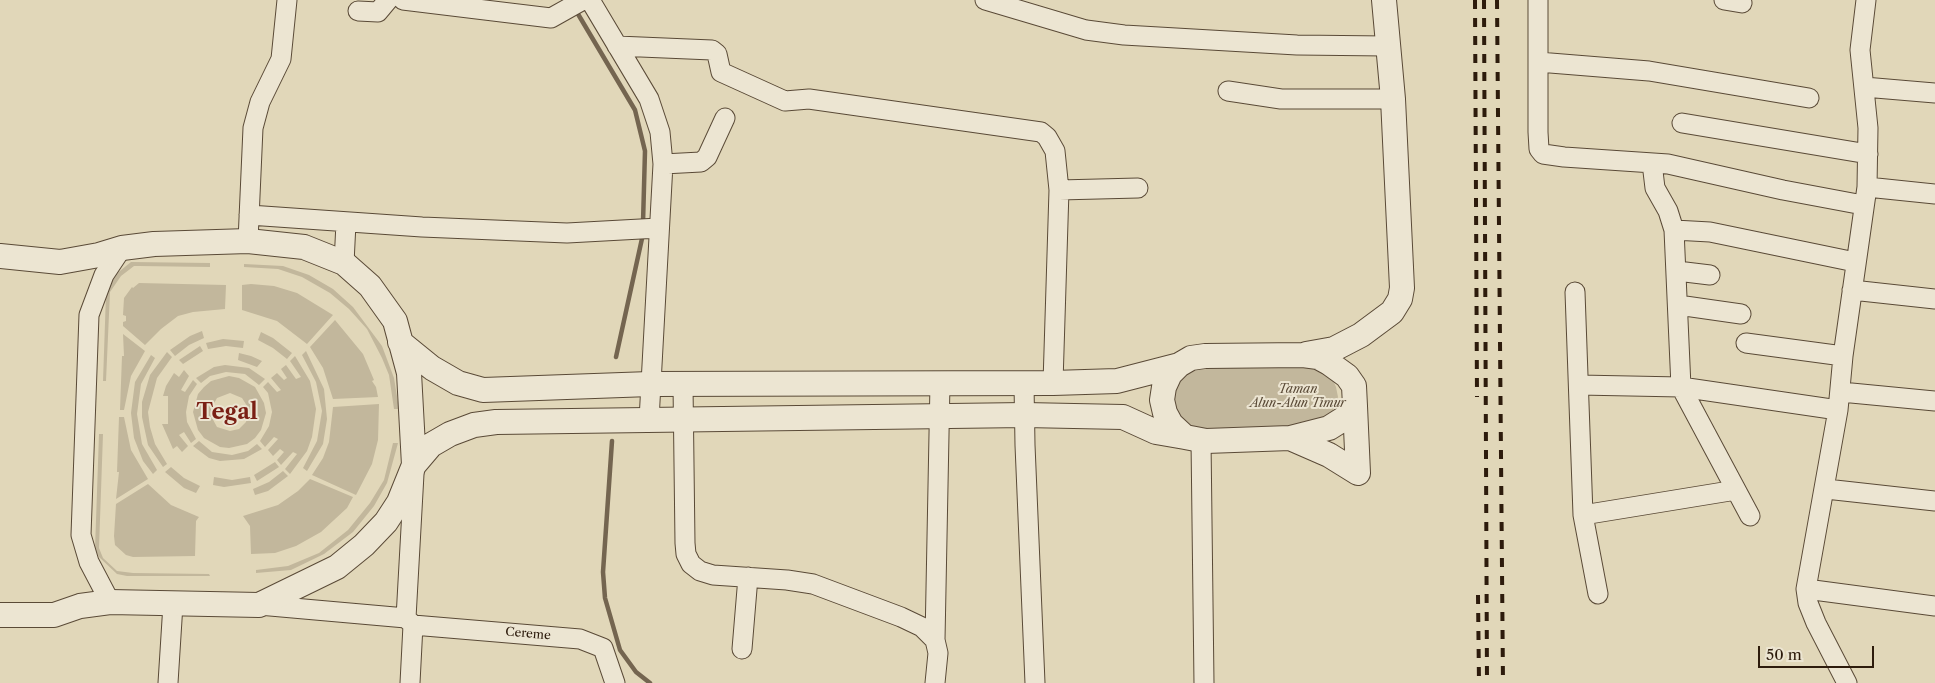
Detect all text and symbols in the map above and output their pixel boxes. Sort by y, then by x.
park label: Taman Alun-Alun Timur [1250,383,1346,411]
district label: Tegal [196,400,258,426]
street label: Cereme [505,625,551,643]
scale bar [1760,636,1876,668]
text: 50 m [1766,645,1802,664]

